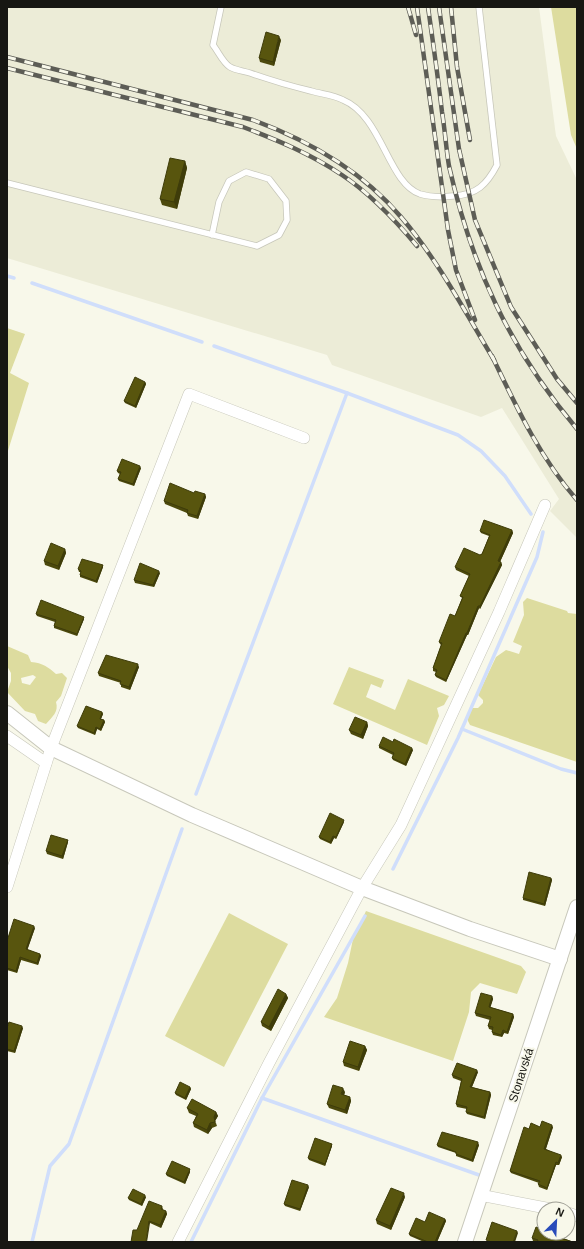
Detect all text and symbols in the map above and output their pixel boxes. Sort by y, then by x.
street label: Stonavská [506,1046,536,1104]
north arrow [536,1201,576,1241]
text: N [554,1205,566,1219]

